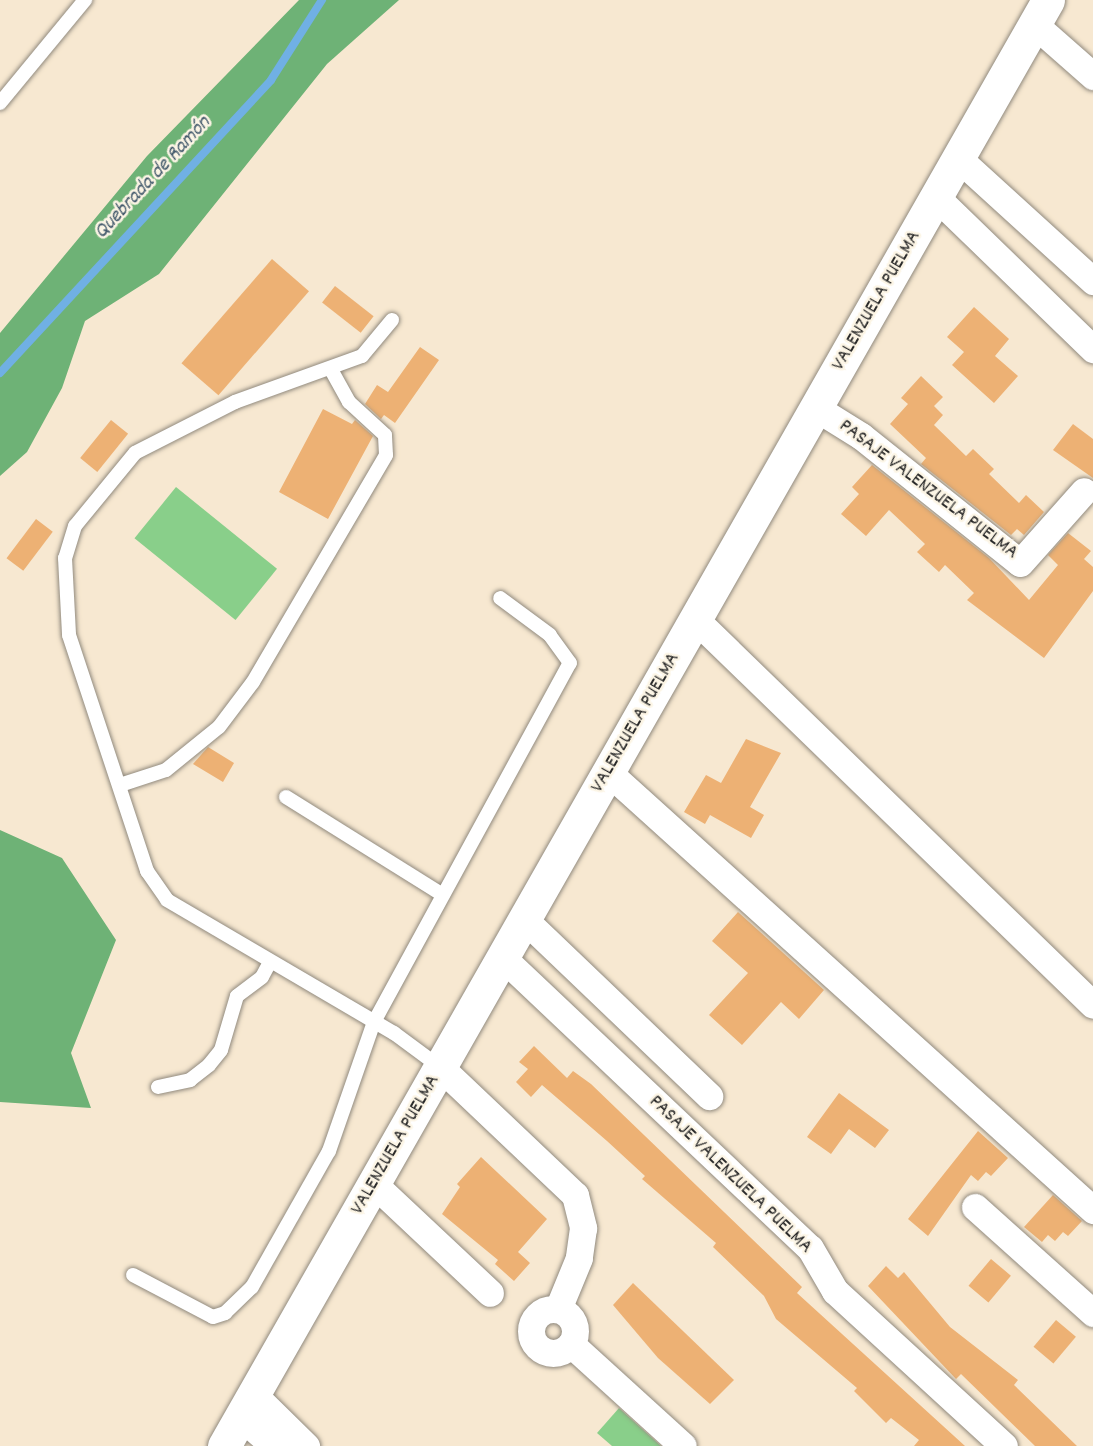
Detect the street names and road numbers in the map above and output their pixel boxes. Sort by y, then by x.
street label: VALENZUELA PUELMA [827,227,927,375]
street label: PASAJE VALENZUELA PUELMA [834,415,1022,565]
street label: VALENZUELA PUELMA [586,649,686,797]
street label: VALENZUELA PUELMA [346,1071,446,1219]
street label: PASAJE VALENZUELA PUELMA [643,1091,817,1259]

